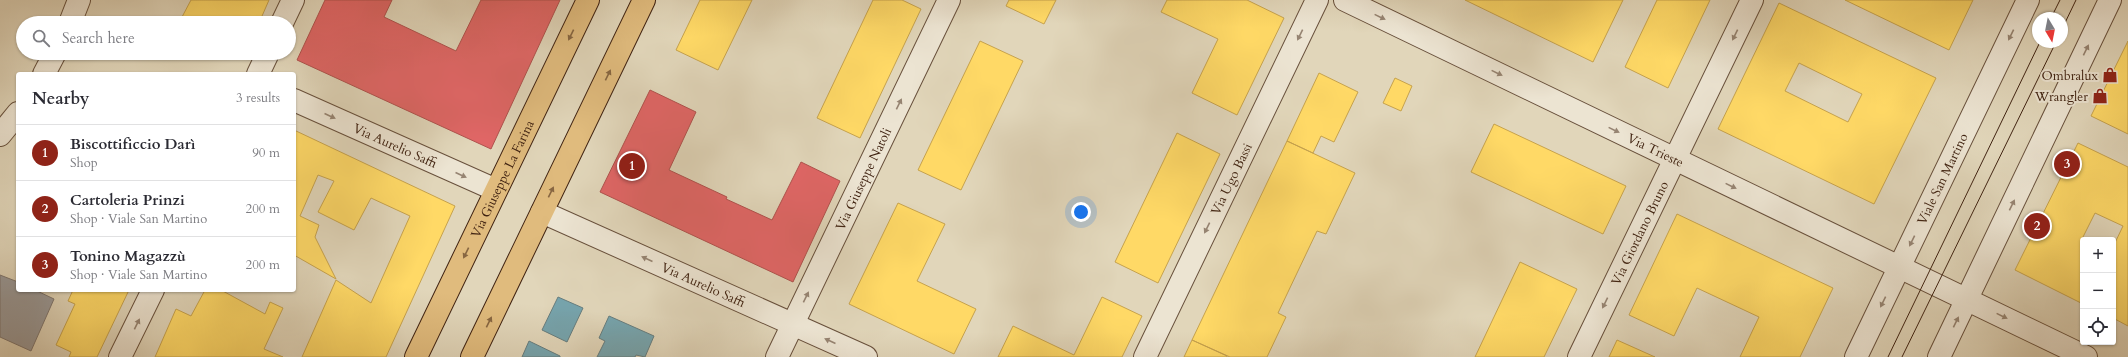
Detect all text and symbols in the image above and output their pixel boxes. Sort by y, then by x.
north arrow [2032,12,2068,48]
one-way arrow [1374,14,1385,20]
search box [16,16,296,60]
icon: search [30,27,52,49]
text: Search here [62,28,135,48]
one-way arrow [568,29,574,41]
one-way arrow [1297,29,1303,41]
one-way arrow [1732,29,1738,41]
one-way arrow [2008,29,2014,41]
one-way arrow [2083,44,2090,55]
shop icon: Ombralux [2101,66,2119,84]
place label: Ombralux [2042,67,2099,85]
one-way arrow [605,69,611,81]
one-way arrow [1491,70,1502,76]
text: Nearby [32,87,89,110]
shop icon: Wrangler [2091,87,2109,105]
place label: Wrangler [2034,88,2088,106]
text: 3 results [236,89,280,107]
one-way arrow [896,98,902,110]
one-way arrow [324,113,335,119]
street label: Via Giuseppe La Farina [467,117,539,241]
street label: Via Aurelio Saffi [350,119,440,173]
street label: Via Giuseppe Natoli [831,124,896,233]
one-way arrow [1608,127,1620,133]
street label: Via Trieste [1624,129,1687,172]
street label: Viale San Martino [1913,130,1973,228]
text: Biscottificcio Darì [70,134,196,154]
street label: Via Ugo Bassi [1207,140,1257,218]
text: 1 [42,144,48,162]
text: 90 m [252,144,280,162]
pin: 3 [2054,149,2080,179]
pin: 1 [619,151,645,181]
text: Shop [70,154,98,172]
one-way arrow [455,172,467,178]
street label: Via Giordano Bruno [1607,178,1673,288]
one-way arrow [1725,183,1737,189]
one-way arrow [548,186,554,198]
text: Cartoleria Prinzi [70,190,185,210]
one-way arrow [2009,199,2015,210]
text: 2 [42,200,48,218]
text: 200 m [246,200,280,218]
your location [1071,202,1091,222]
text: Shop · Viale San Martino [70,210,207,228]
pin: 2 [2024,211,2050,241]
one-way arrow [1204,222,1210,234]
one-way arrow [1909,235,1915,246]
map controls [2080,237,2116,345]
button: + [2080,237,2116,273]
text: Tonino Magazzù [70,246,186,266]
one-way arrow [463,247,469,259]
text: 3 [42,256,48,274]
text: 200 m [246,256,280,274]
one-way arrow [642,256,653,262]
street label: Via Aurelio Saffi [658,259,748,312]
text: Shop · Viale San Martino [70,266,207,284]
button: − [2080,273,2116,309]
one-way arrow [803,291,809,302]
one-way arrow [1602,297,1608,309]
one-way arrow [1880,297,1886,308]
button: locate [2080,309,2116,345]
one-way arrow [1996,313,2007,319]
one-way arrow [486,316,492,328]
one-way arrow [1953,316,1959,328]
one-way arrow [134,318,140,329]
one-way arrow [824,338,836,344]

